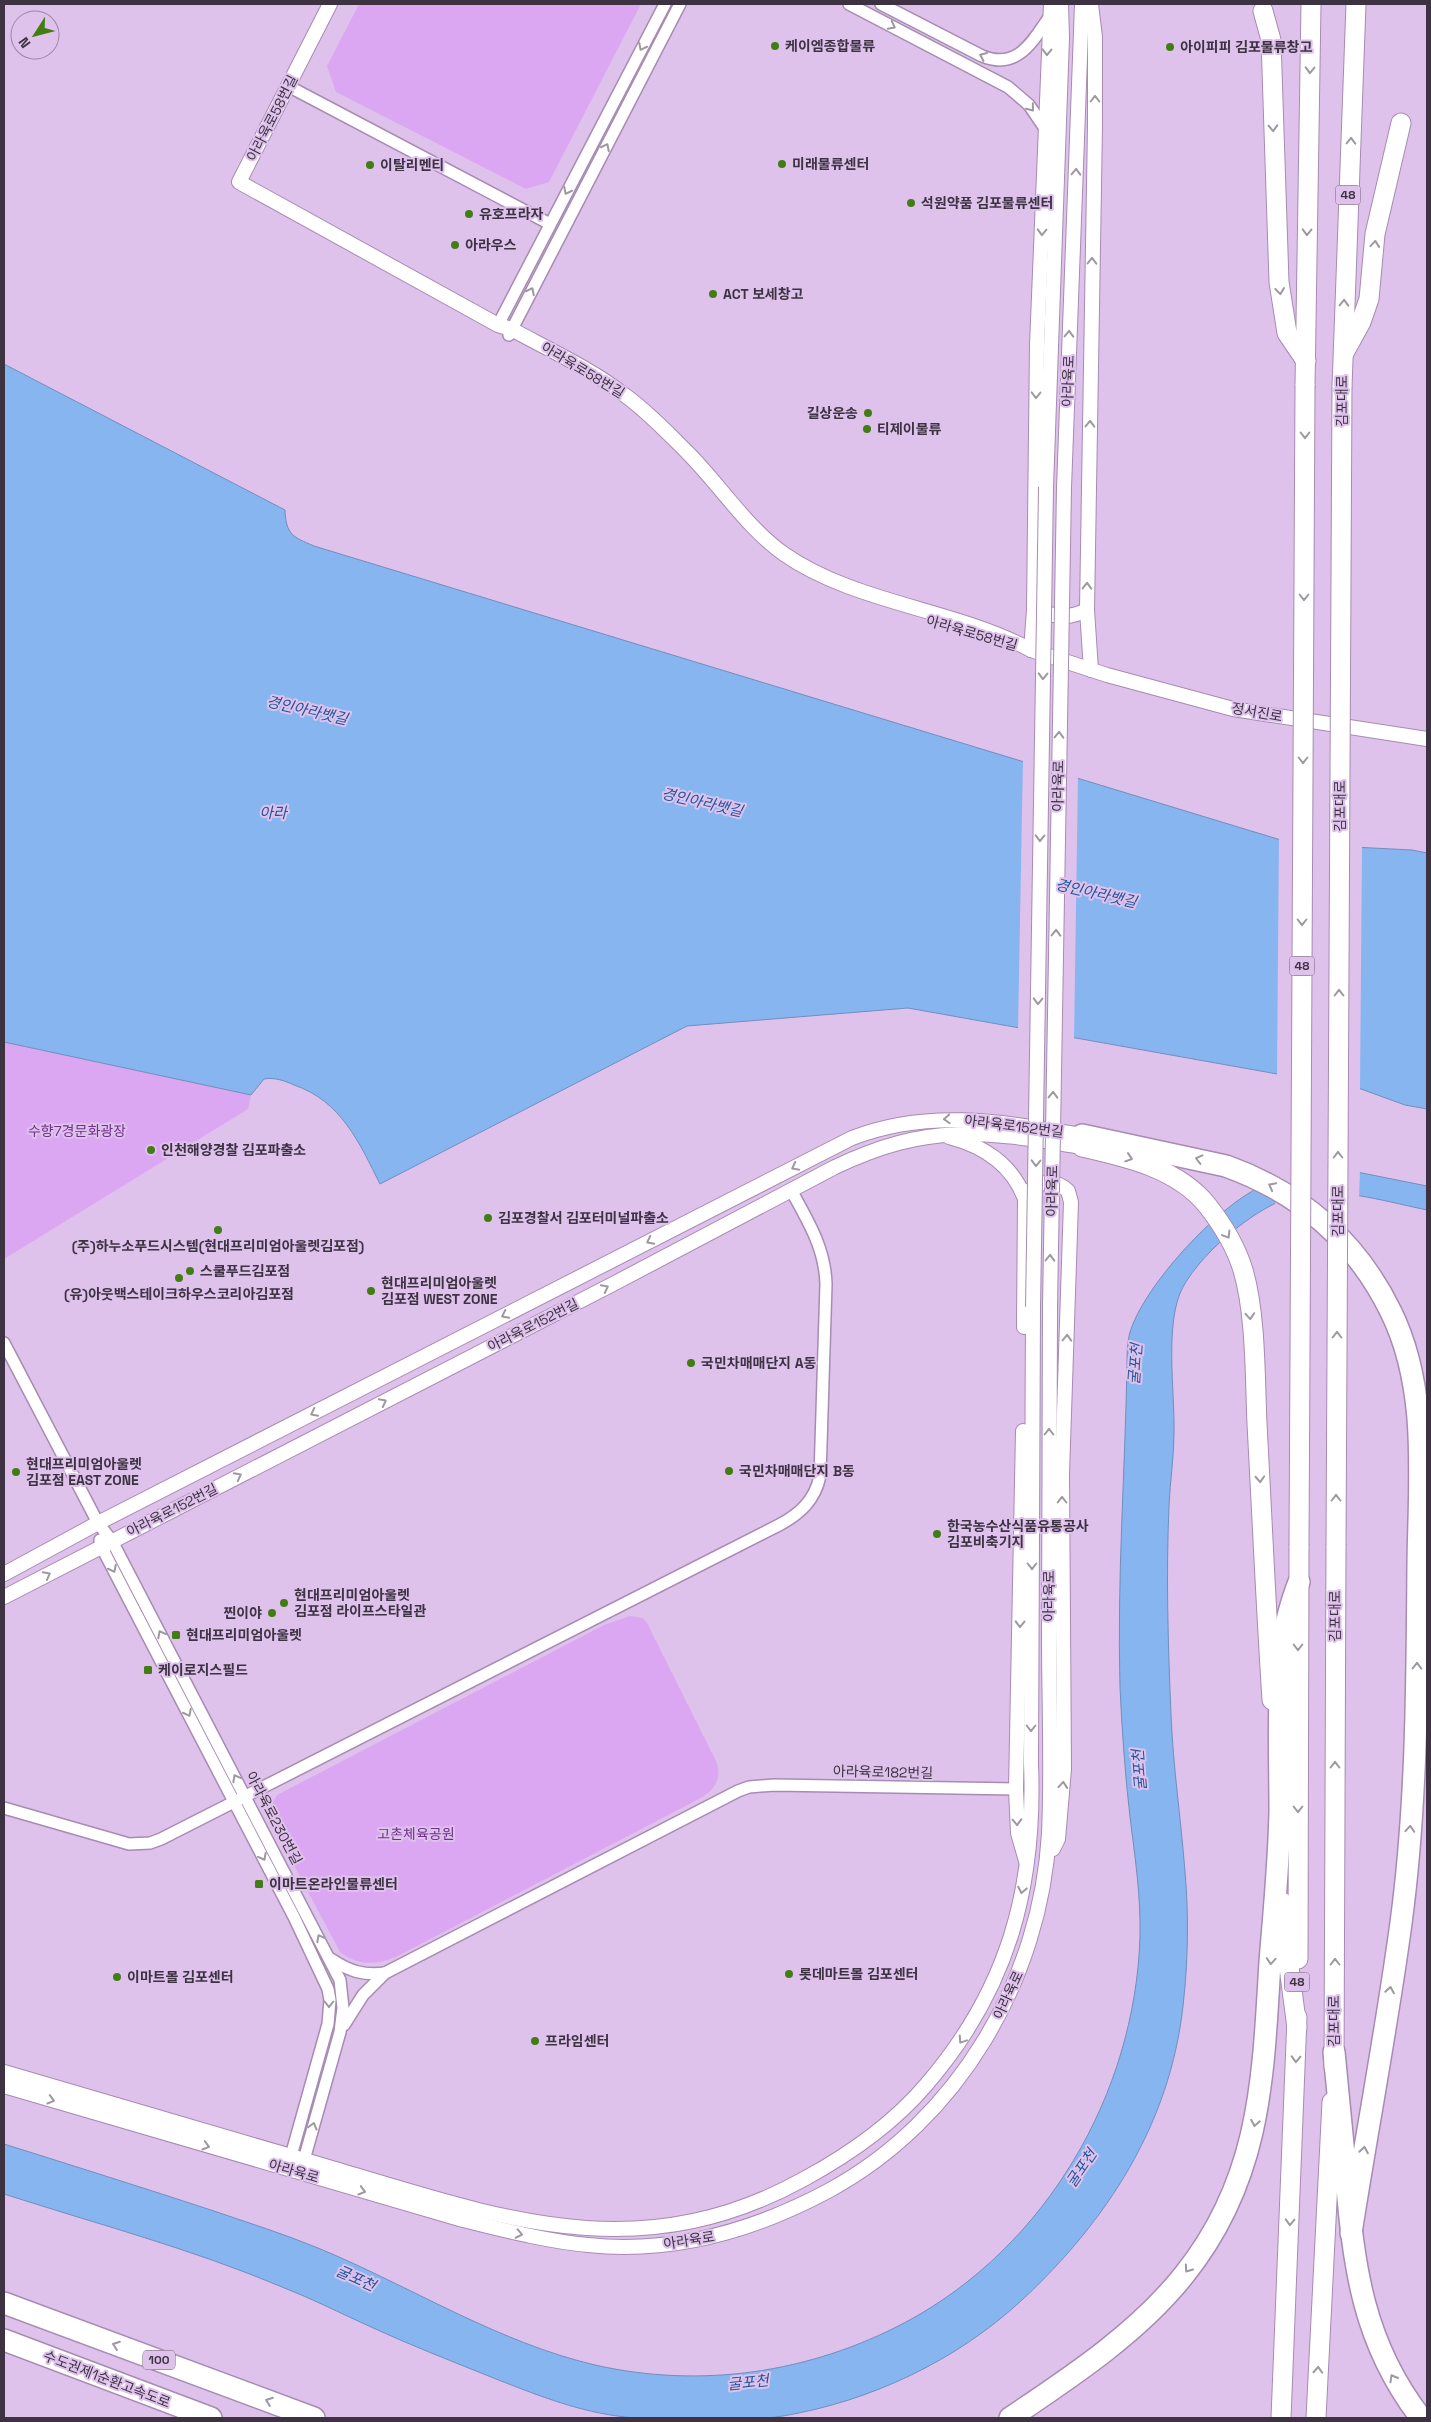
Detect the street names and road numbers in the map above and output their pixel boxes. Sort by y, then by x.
street label: 아라육로58번길 [243,72,301,164]
road number: 48 [1336,186,1360,204]
street label: 아라육로58번길 [538,338,628,402]
street label: 아라육로 [1058,355,1078,407]
street label: 김포대로 [1333,375,1351,427]
street label: 아라육로58번길 [924,611,1020,655]
street label: 정서진로 [1230,699,1284,725]
street label: 아라육로 [1049,760,1067,812]
street label: 김포대로 [1331,780,1349,832]
road number: 48 [1290,956,1314,976]
street label: 아라육로152번길 [963,1111,1065,1141]
street label: 아라육로 [1043,1165,1061,1217]
street label: 김포대로 [1329,1185,1347,1237]
street label: 아라육로152번길 [484,1294,582,1356]
street label: 아라육로152번길 [123,1479,221,1541]
street label: 아라육로 [1040,1570,1058,1622]
street label: 김포대로 [1326,1590,1344,1642]
street label: 아라육로182번길 [833,1762,933,1782]
street label: 아라육로230번길 [242,1768,306,1868]
street label: 아라육로 [989,1968,1027,2022]
road number: 48 [1284,1972,1310,1991]
street label: 김포대로 [1325,1995,1343,2047]
street label: 아라육로 [267,2155,321,2187]
street label: 아라육로 [662,2227,716,2253]
street label: 수도권제1순환고속도로 [41,2346,173,2412]
road number: 100 [143,2350,175,2370]

